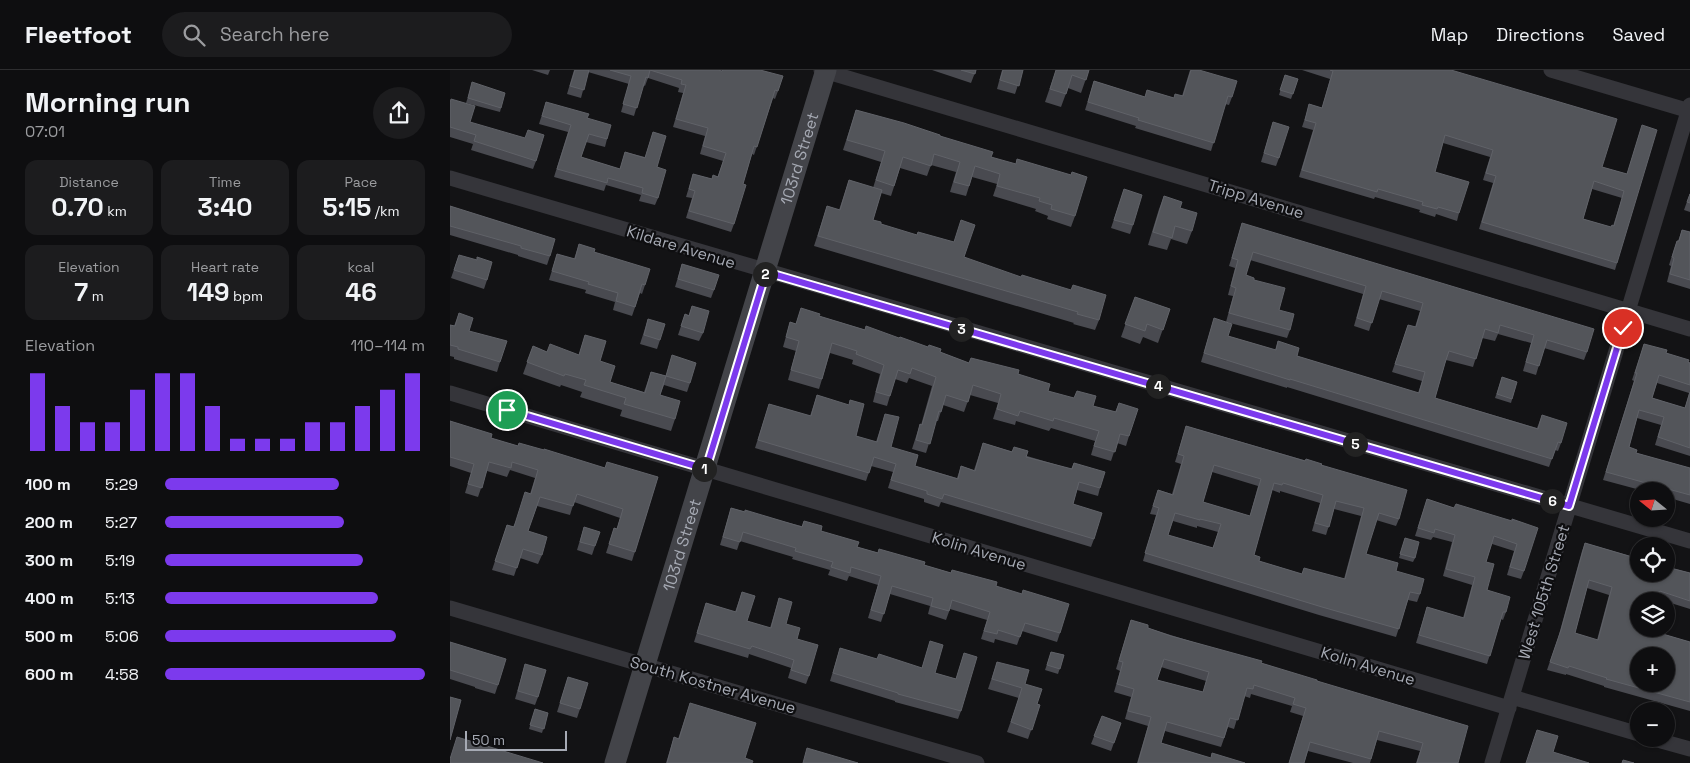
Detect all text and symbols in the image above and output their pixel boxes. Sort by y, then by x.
search box [162,12,512,57]
text: Fleetfoot [25,19,132,50]
icon: search [180,21,208,49]
text: Search here [220,22,329,47]
text: Map [1431,23,1468,46]
text: Directions [1496,23,1585,46]
text: Saved [1613,23,1665,46]
text: Morning run [25,84,190,120]
button: share [373,87,425,139]
street label: 103rd Street [775,110,823,207]
text: 07:01 [25,121,65,142]
text: Distance [59,173,119,191]
text: Time [209,173,241,191]
text: Pace [345,173,377,191]
street label: Tripp Avenue [1206,174,1306,224]
text: 0.70 [51,191,104,223]
text: 3:40 [198,191,252,223]
text: 5:15 [322,191,371,223]
text: km [104,202,127,220]
text: /km [371,202,400,220]
street label: Kildare Avenue [624,220,738,274]
text: Elevation [58,258,120,276]
text: Heart rate [191,258,259,276]
text: kcal [347,258,375,276]
pin: 2 [752,262,778,286]
text: 2 [761,265,770,283]
text: 7 [74,276,88,308]
text: 149 [187,276,229,308]
text: 46 [345,276,377,308]
text: m [88,287,104,305]
text: bpm [229,287,263,305]
pin [1602,307,1644,349]
icon: check [1609,314,1637,342]
pin: 3 [948,316,974,342]
text: 3 [957,320,966,338]
text: Elevation [25,335,95,356]
text: 110–114 m [350,335,425,356]
pin: 4 [1146,374,1170,398]
text: 4 [1154,377,1163,395]
pin [486,389,528,431]
icon: arrive [493,396,521,424]
pin: 5 [1342,432,1368,456]
text: 5 [1351,435,1360,453]
pin: 1 [692,456,716,482]
text: 1 [701,460,708,478]
text: 100 m [25,474,71,495]
text: 5:29 [105,474,138,495]
north arrow [1630,482,1675,528]
map controls [1630,482,1675,747]
pin: 6 [1540,488,1564,514]
text: 6 [1548,492,1557,510]
street label: 103rd Street [657,496,705,594]
text: 200 m [25,512,73,533]
text: 5:27 [105,512,137,533]
street label: West 105th Street [1514,522,1574,662]
street label: Kolin Avenue [929,527,1029,575]
button: locate [1630,537,1675,582]
text: 300 m [25,550,73,571]
text: 5:19 [105,550,135,571]
text: 400 m [25,588,74,609]
text: 5:13 [105,588,135,609]
button: layers [1630,592,1675,637]
text: 500 m [25,626,73,647]
text: 5:06 [105,626,139,647]
street label: Kolin Avenue [1318,642,1418,690]
button: + [1630,647,1675,692]
street label: South Kostner Avenue [628,651,798,719]
text: 600 m [25,664,73,685]
text: 4:58 [105,664,139,685]
button: − [1630,702,1675,747]
scale bar [465,728,568,751]
text: 50 m [472,731,505,749]

